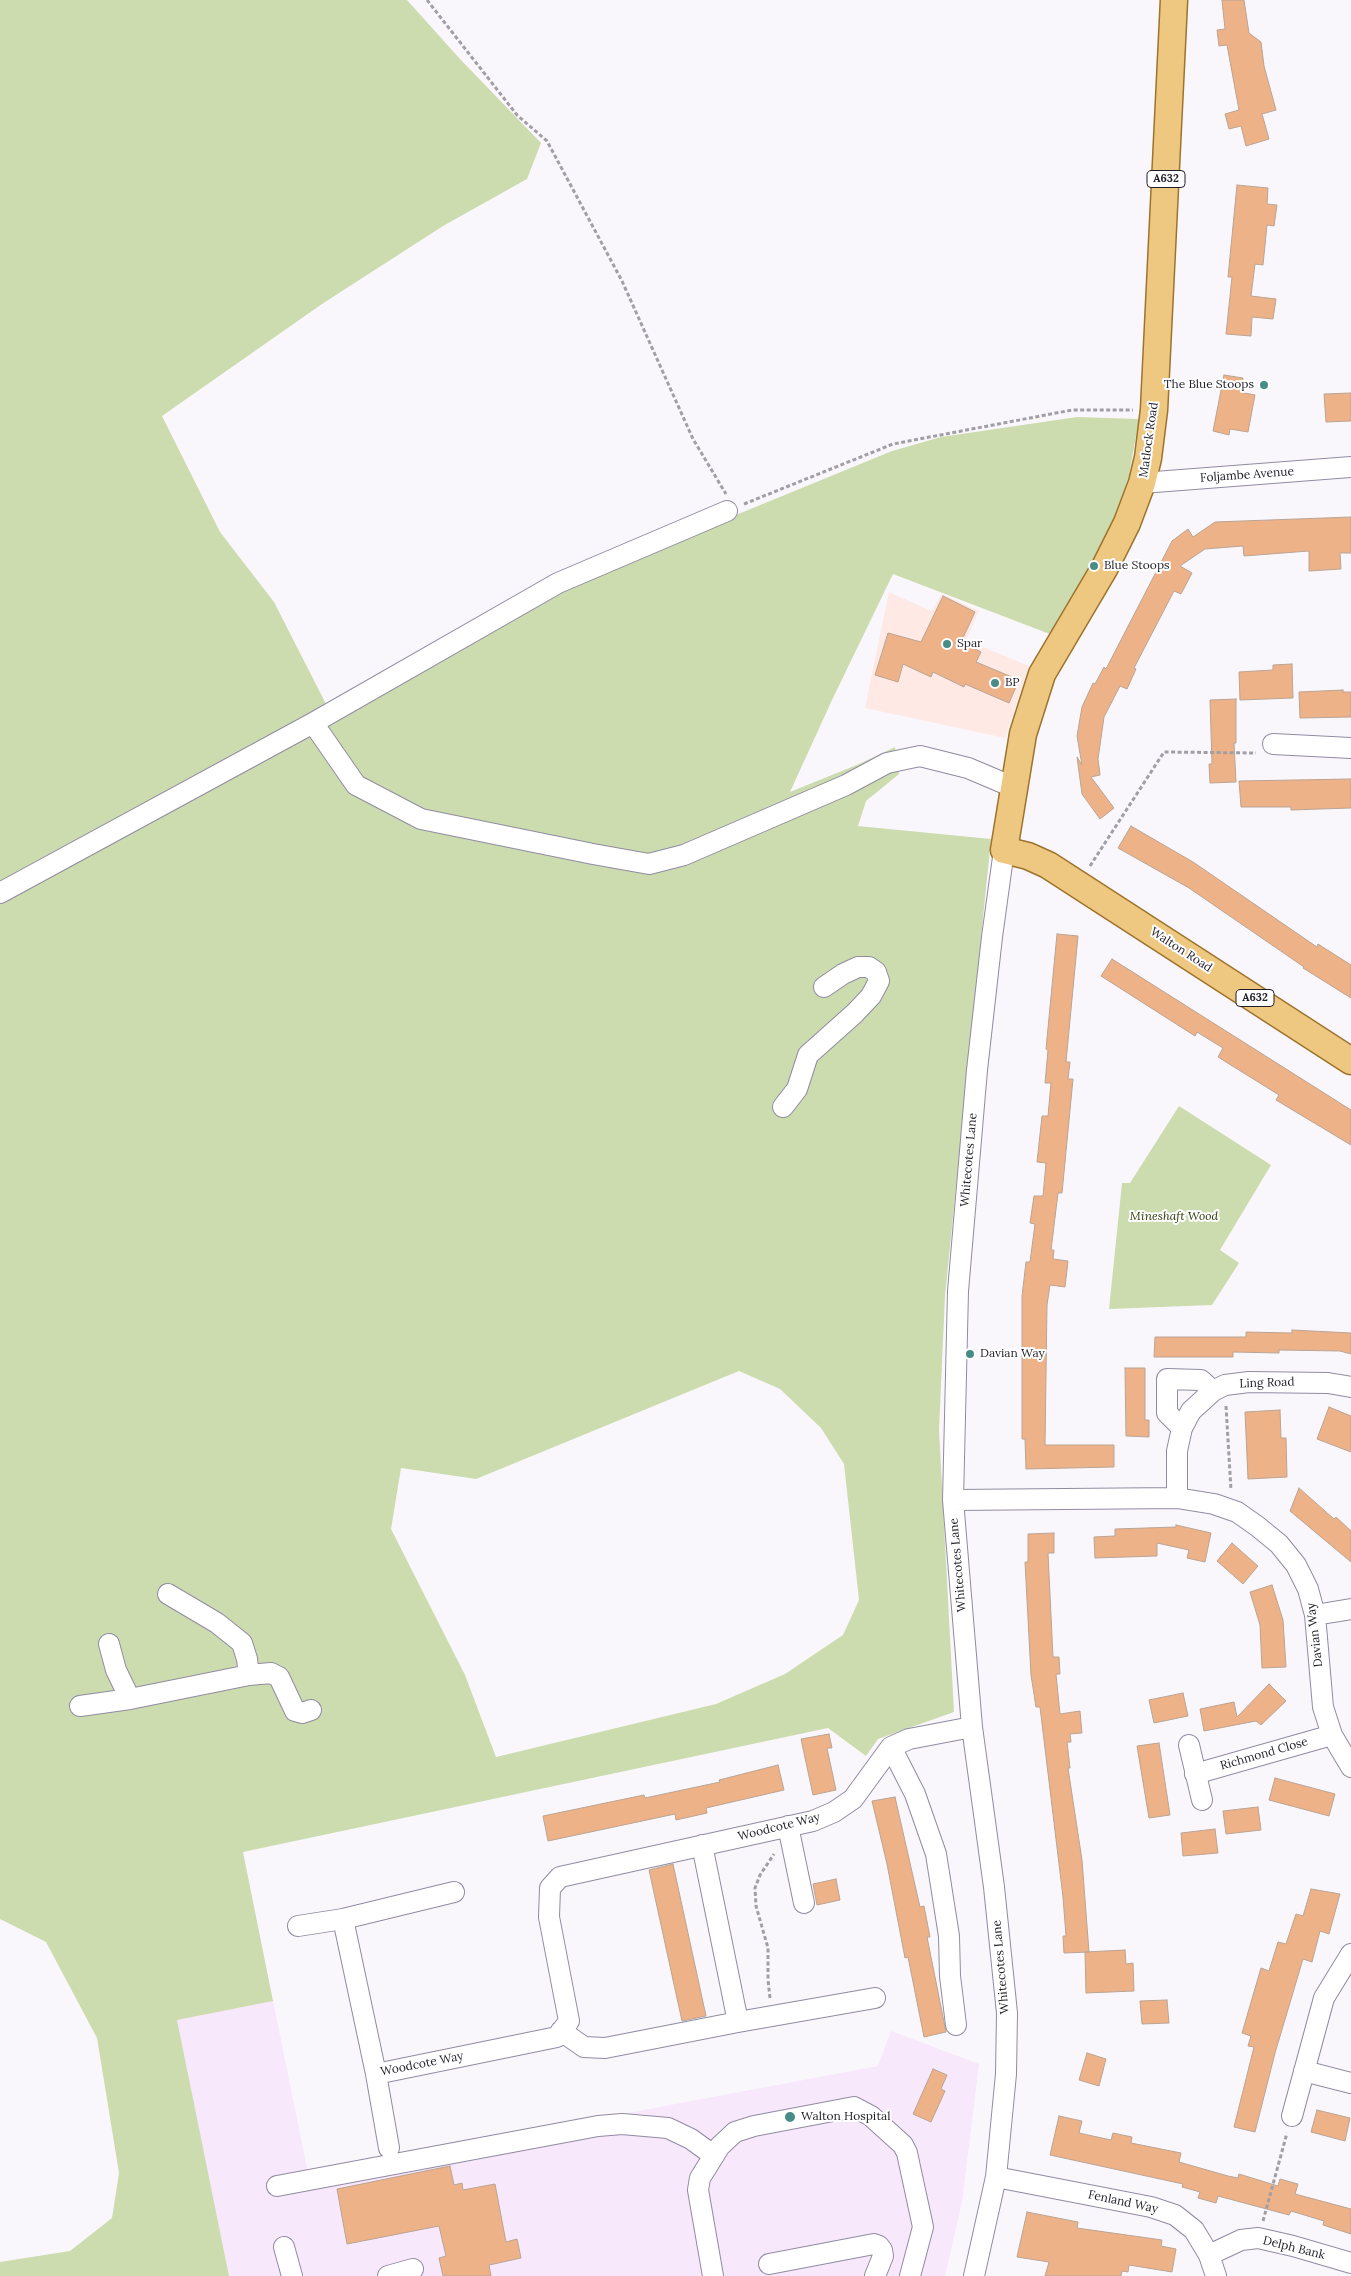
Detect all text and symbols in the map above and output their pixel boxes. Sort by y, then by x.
road number: A632 [1147,170,1185,188]
place label: The Blue Stoops [1164,378,1254,392]
marker: The Blue Stoops [1258,379,1270,391]
street label: Matlock Road [1137,401,1161,479]
street label: Foljambe Avenue [1200,465,1294,485]
place label: Blue Stoops [1104,559,1170,573]
marker: Blue Stoops [1088,560,1100,572]
place label: Spar [957,637,982,651]
marker: Spar [941,638,953,650]
place label: BP [1005,676,1020,690]
marker: BP [989,677,1001,689]
street label: Walton Road [1147,925,1215,975]
road number: A632 [1236,990,1274,1006]
street label: Whitecotes Lane [958,1112,980,1208]
park label: Mineshaft Wood [1130,1210,1218,1224]
place label: Davian Way [980,1347,1045,1361]
marker: Davian Way [964,1348,976,1360]
street label: Ling Road [1239,1375,1295,1391]
street label: Whitecotes Lane [947,1517,969,1613]
street label: Davian Way [1304,1602,1326,1668]
street label: Richmond Close [1218,1735,1310,1773]
street label: Woodcote Way [736,1810,822,1844]
street label: Whitecotes Lane [990,1919,1012,2015]
street label: Woodcote Way [379,2049,465,2079]
marker: Walton Hospital [783,2110,797,2124]
place label: Walton Hospital [801,2110,891,2124]
street label: Fenland Way [1087,2188,1159,2216]
street label: Delph Bank [1261,2233,1327,2263]

